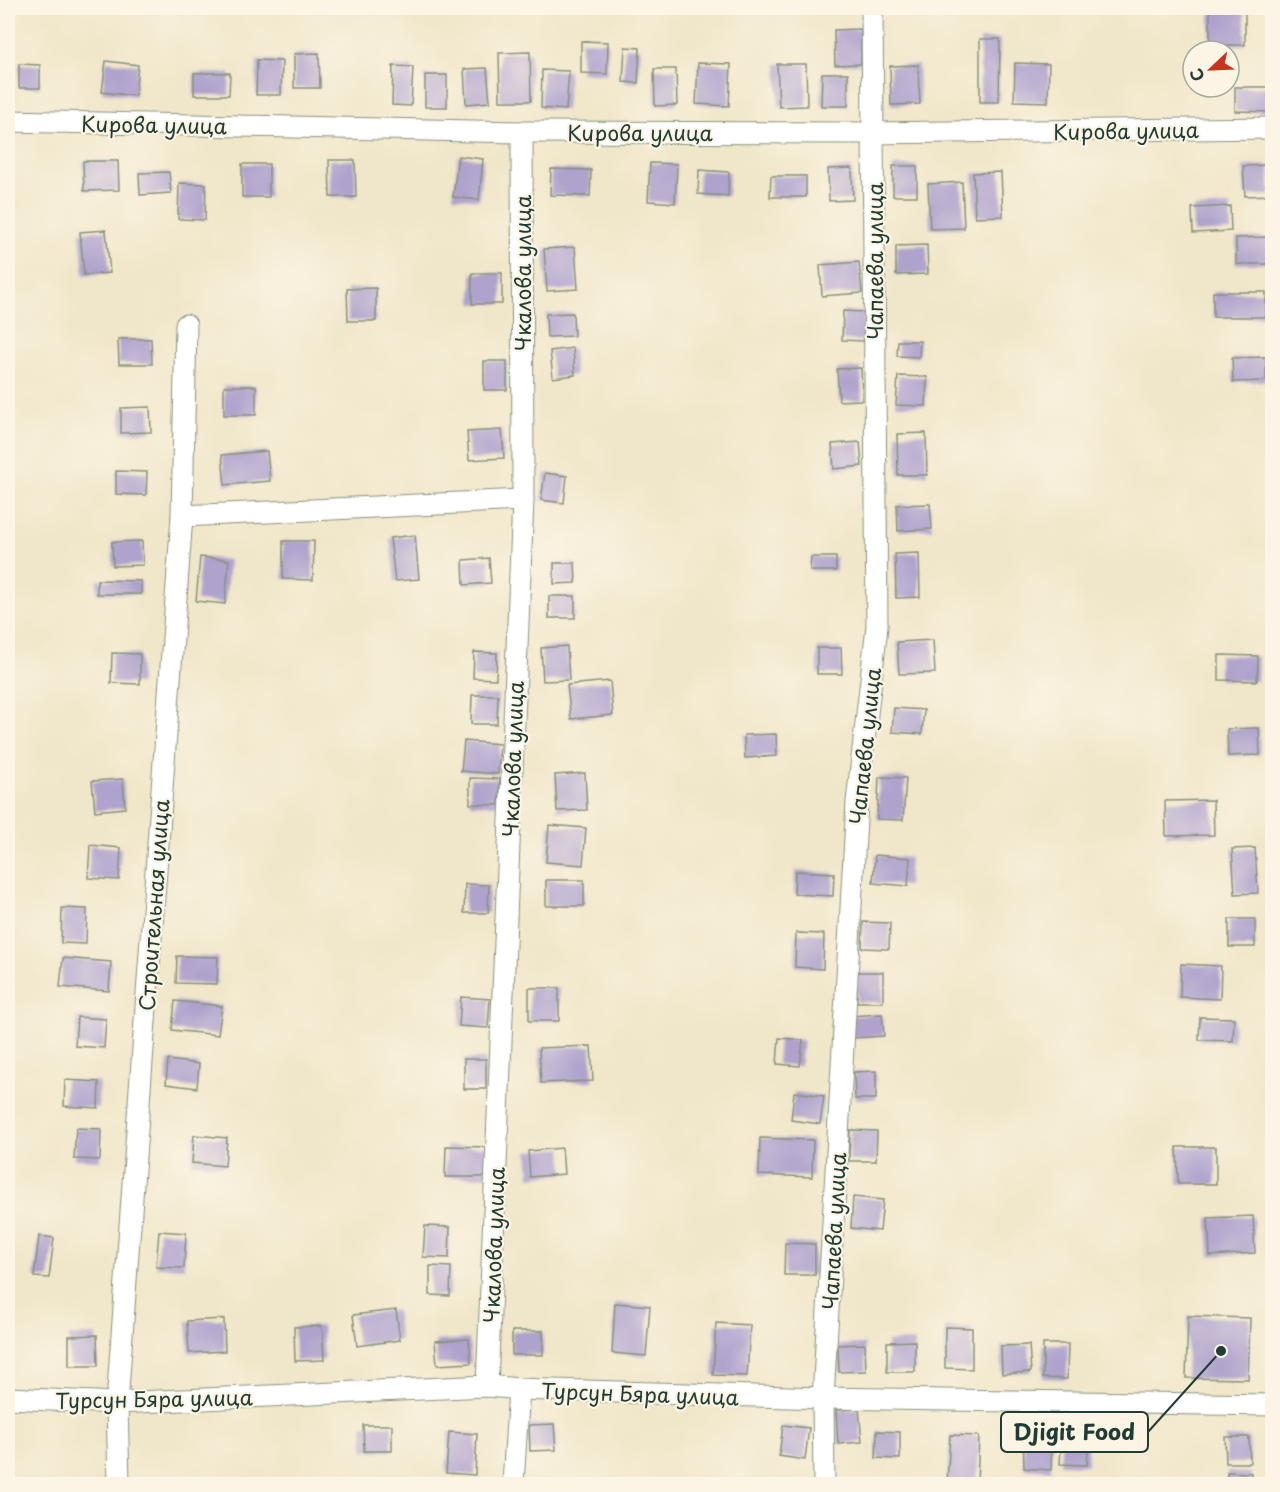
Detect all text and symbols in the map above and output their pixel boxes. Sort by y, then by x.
north arrow [1181,39,1241,99]
text: С [1183,65,1210,85]
street label: Кирова улица [81,107,228,141]
street label: Кирова улица [1053,113,1200,147]
street label: Кирова улица [567,116,714,148]
street label: Чапаева улица [858,181,890,340]
street label: Чкалова улица [506,194,538,351]
street label: Чапаева улица [840,665,888,826]
street label: Чкалова улица [493,680,531,838]
street label: Строительная улица [130,797,176,1012]
street label: Чапаева улица [813,1151,853,1310]
street label: Чкалова улица [474,1166,512,1324]
street label: Турсун Бяра улица [541,1374,740,1412]
street label: Турсун Бяра улица [55,1380,254,1416]
callout: Djigit Food [1001,1412,1148,1452]
text: Djigit Food [1013,1414,1135,1447]

